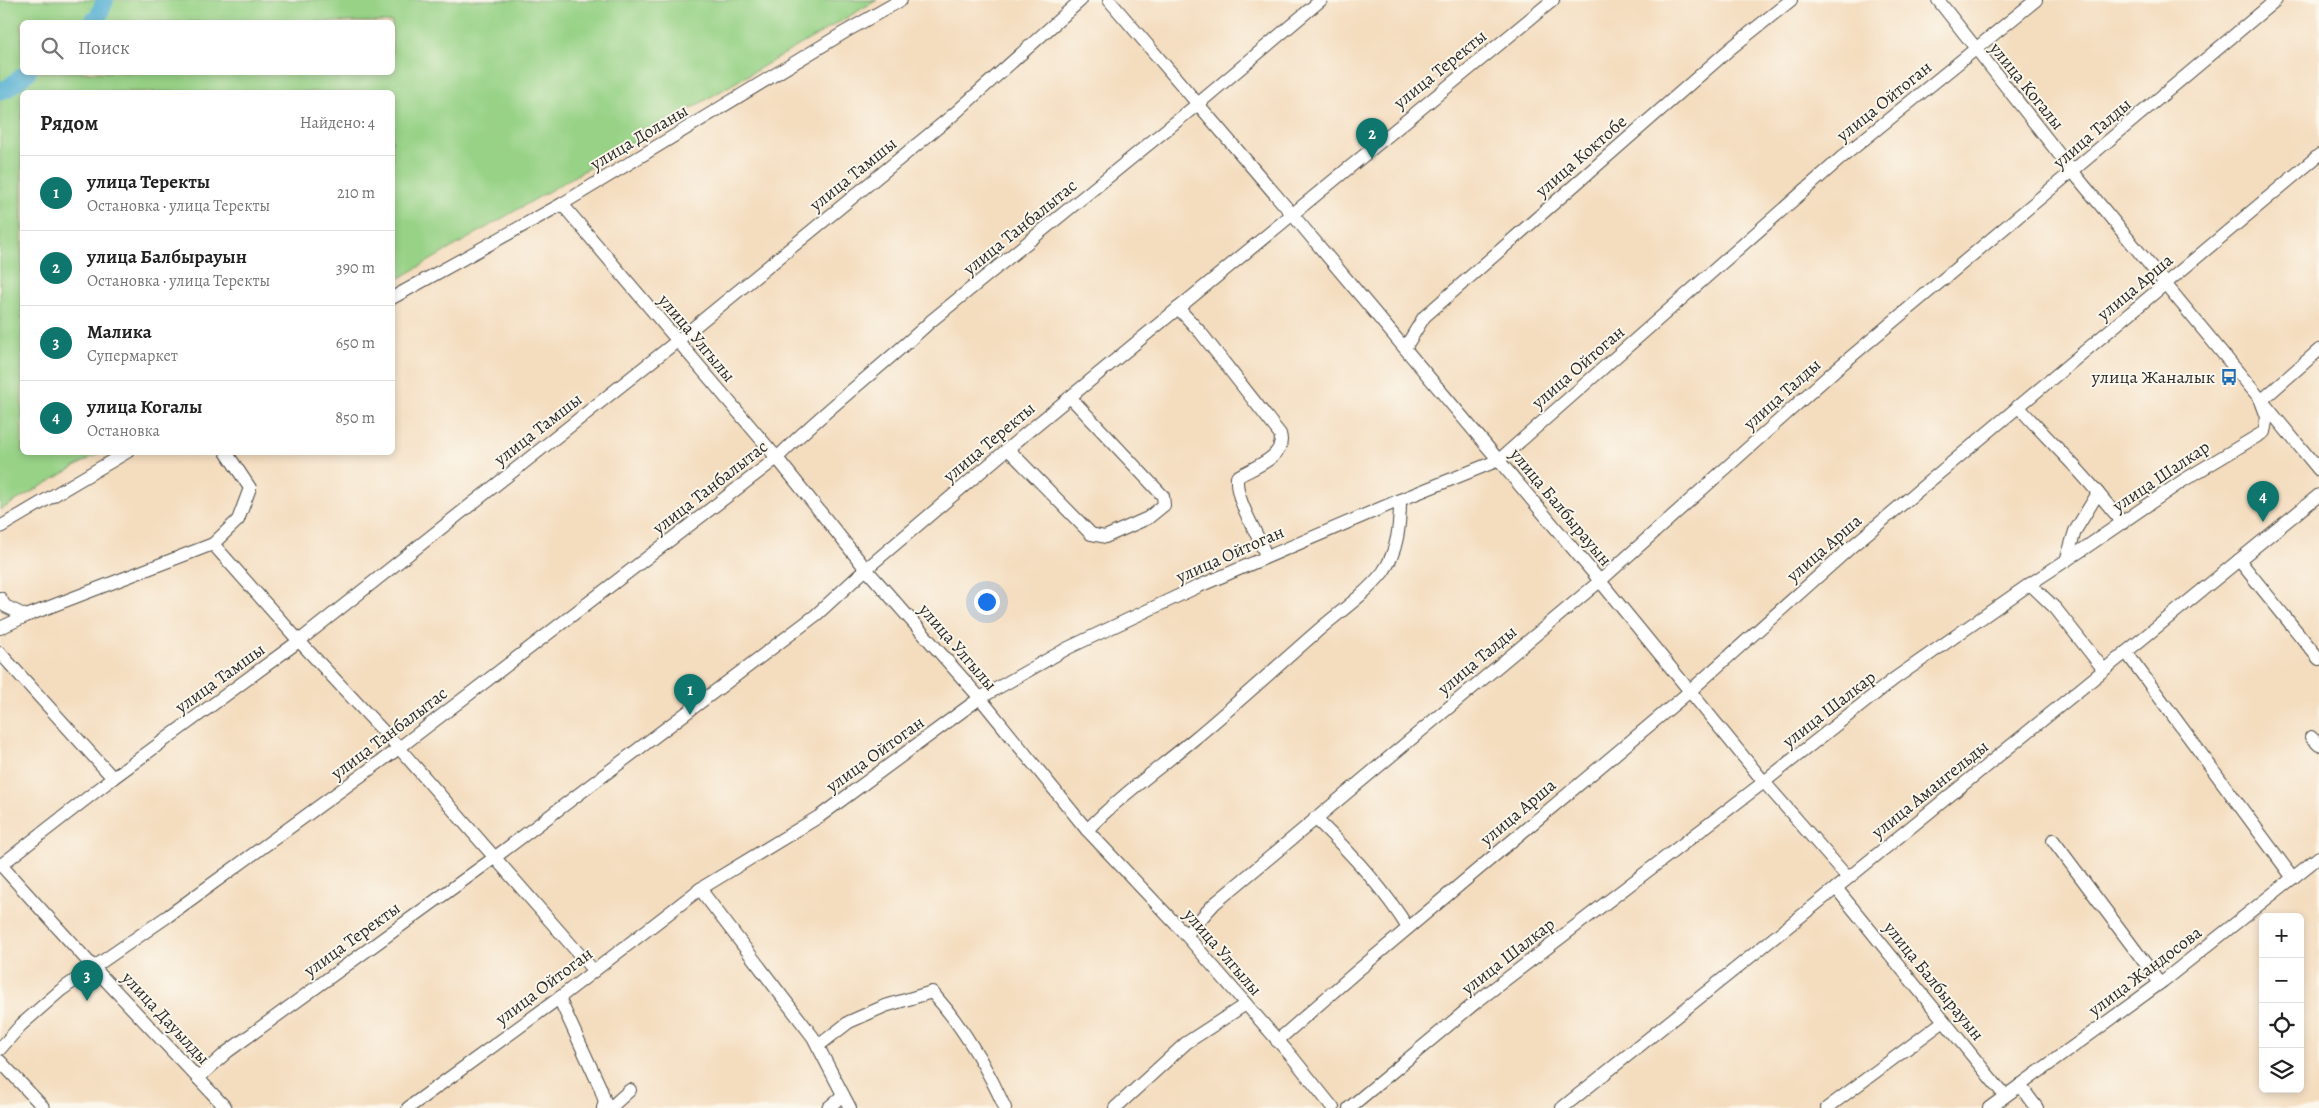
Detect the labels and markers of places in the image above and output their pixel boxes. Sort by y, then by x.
pin: 2 [1356,118,1388,159]
place label: улица Жаналык [2091,365,2215,389]
bus stop icon: улица Жаналык [2219,367,2239,387]
pin: 4 [2247,481,2279,522]
pin: 1 [674,674,706,715]
pin: 3 [71,960,103,1001]

